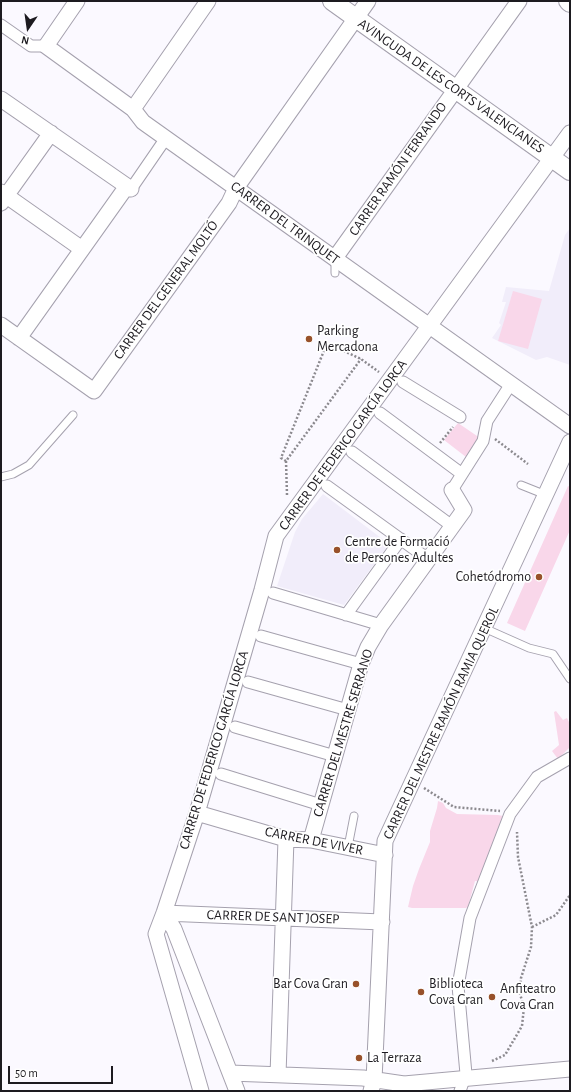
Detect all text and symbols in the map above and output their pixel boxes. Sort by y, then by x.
north arrow [8,8,48,48]
street label: AVINGUDA DE LES CORTS VALENCIANES [355,15,547,157]
text: N [20,34,30,46]
street label: CARRER RAMÓN FERRANDO [345,99,451,239]
street label: CARRER DEL TRINQUET [227,178,343,268]
street label: CARRER DEL GENERAL MOLTÓ [110,217,222,363]
place label: Parking Mercadona [317,323,378,356]
marker: Parking Mercadona [304,334,314,344]
street label: CARRER DE FEDERICO GARCÍA LORCA [275,356,411,534]
place label: Centre de Formació de Persones Adultes [345,534,453,566]
marker: Centre de Formació de Persones Adultes [332,545,342,555]
place label: Cohetódromo [456,569,531,585]
marker: Cohetódromo [534,572,544,582]
street label: CARRER DEL MESTRE RAMÓN RAMIA QUEROL [379,604,503,842]
street label: CARRER DEL MESTRE SERRANO [309,647,377,819]
street label: CARRER DE FEDERICO GARCÍA LORCA [176,649,252,851]
street label: CARRER DE VIVER [263,823,365,859]
street label: CARRER DE SANT JOSEP [206,906,340,928]
place label: Bar Cova Gran [273,976,348,992]
place label: Biblioteca Cova Gran [429,976,483,1008]
marker: Bar Cova Gran [351,979,361,989]
place label: Anfiteatro Cova Gran [500,981,556,1014]
marker: Biblioteca Cova Gran [416,987,426,997]
marker: Anfiteatro Cova Gran [487,992,497,1002]
place label: La Terraza [367,1050,422,1066]
marker: La Terraza [354,1053,364,1063]
scale bar [10,1058,115,1084]
text: 50 m [15,1067,38,1079]

